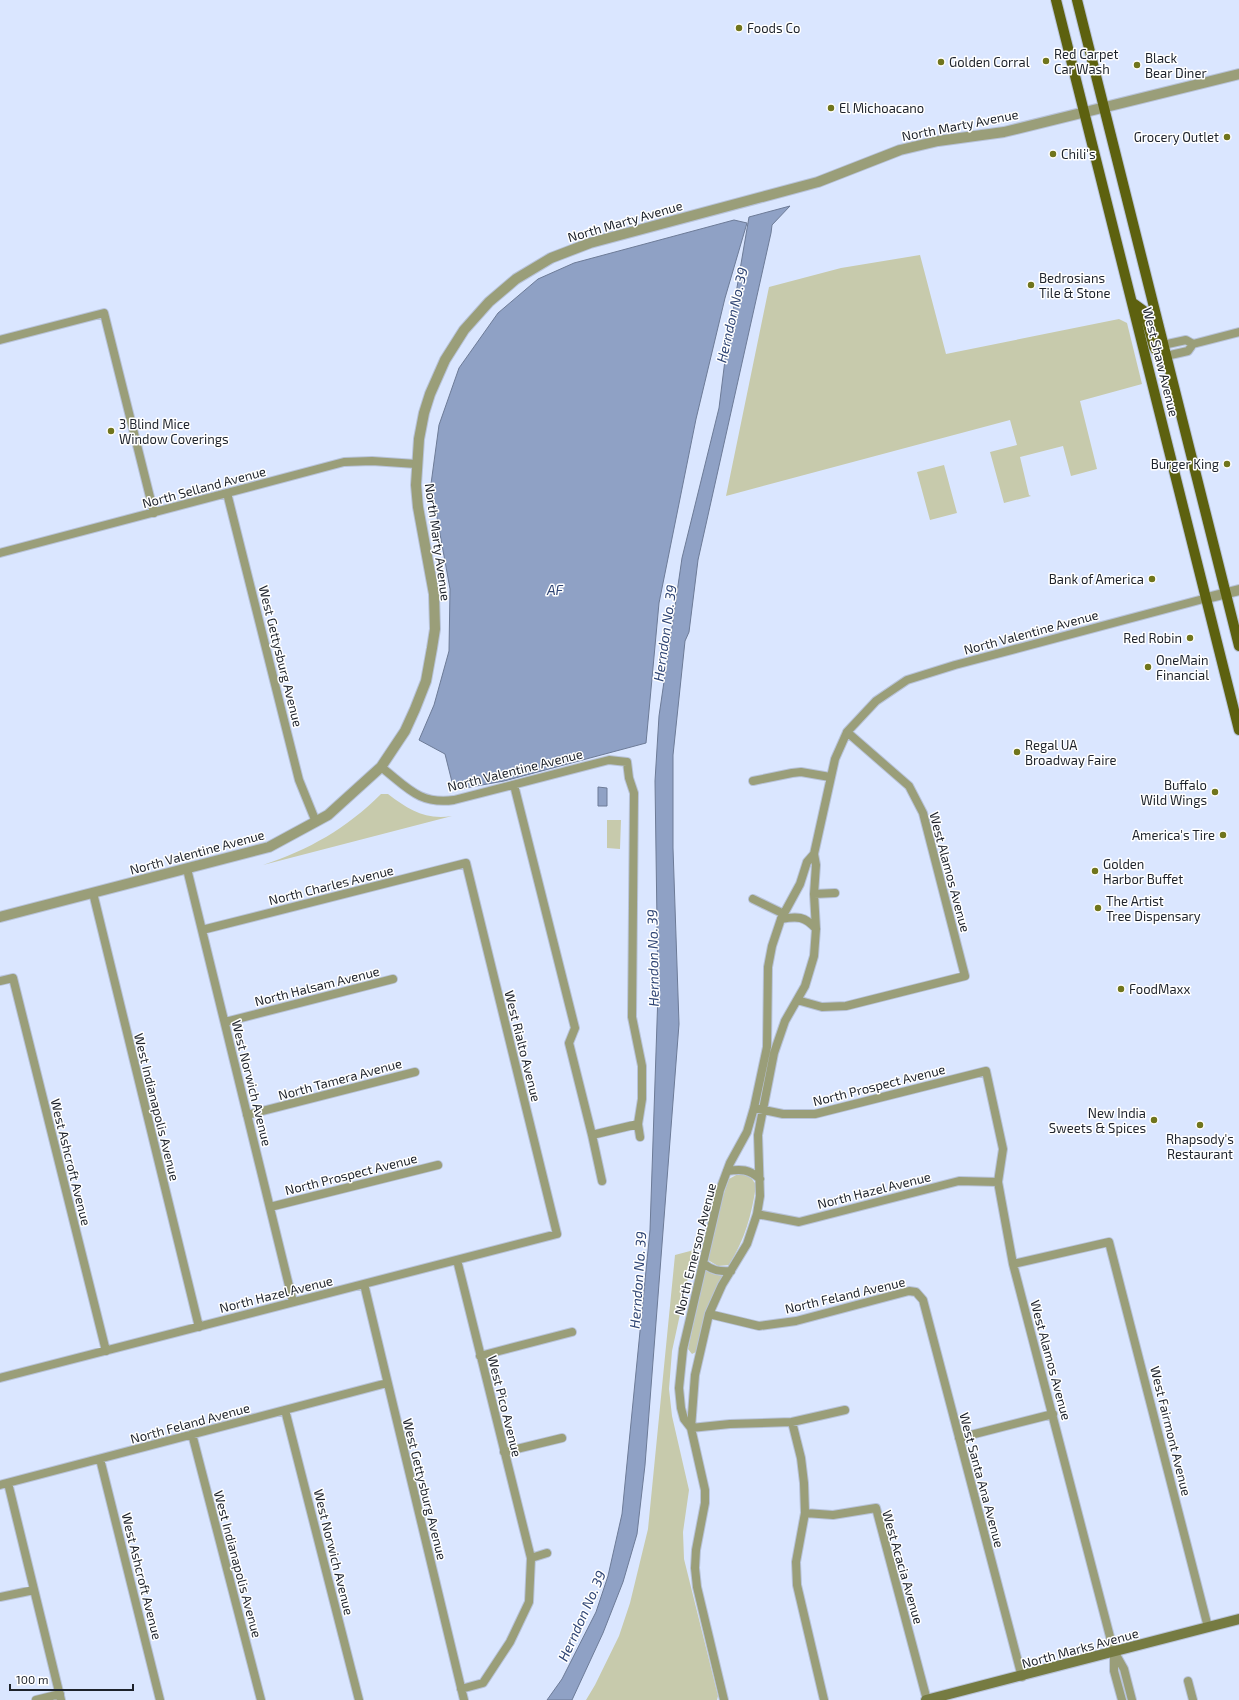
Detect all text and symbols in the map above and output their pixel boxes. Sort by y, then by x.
place label: Foods Co [747,20,800,36]
marker: Foods Co [734,23,744,33]
place label: Red Carpet Car Wash [1054,46,1119,77]
place label: Black Bear Diner [1145,50,1207,81]
place label: Golden Corral [949,54,1030,70]
marker: Red Carpet Car Wash [1041,56,1051,66]
marker: Golden Corral [936,57,946,67]
marker: Black Bear Diner [1132,60,1142,70]
place label: El Michoacano [839,100,924,116]
marker: El Michoacano [826,103,836,113]
street label: North Marty Avenue [900,106,1020,144]
place label: Grocery Outlet [1134,129,1219,145]
marker: Grocery Outlet [1222,132,1232,142]
place label: Chili's [1061,146,1096,162]
marker: Chili's [1048,149,1058,159]
street label: North Marty Avenue [566,197,684,245]
water label: Herndon No. 39 [712,266,751,364]
place label: Bedrosians Tile & Stone [1039,270,1111,301]
marker: Bedrosians Tile & Stone [1026,280,1036,290]
street label: West Shaw Avenue [1140,306,1182,418]
place label: 3 Blind Mice Window Coverings [119,416,229,447]
marker: 3 Blind Mice Window Coverings [106,426,116,436]
place label: Burger King [1151,456,1219,472]
marker: Burger King [1222,459,1232,469]
street label: North Selland Avenue [140,463,268,511]
street label: North Marty Avenue [422,482,454,602]
place label: Bank of America [1049,571,1144,587]
marker: Bank of America [1147,574,1157,584]
water label: AF [546,581,564,598]
street label: West Gettysburg Avenue [256,583,306,729]
water label: Herndon No. 39 [649,584,680,682]
street label: North Valentine Avenue [962,606,1100,658]
place label: Red Robin [1123,630,1182,646]
marker: Red Robin [1185,633,1195,643]
place label: OneMain Financial [1156,652,1209,683]
marker: OneMain Financial [1143,662,1153,672]
place label: Regal UA Broadway Faire [1025,737,1116,768]
street label: North Valentine Avenue [446,745,584,795]
marker: Regal UA Broadway Faire [1012,747,1022,757]
place label: Buffalo Wild Wings [1140,777,1207,808]
marker: Buffalo Wild Wings [1210,787,1220,797]
street label: West Alamos Avenue [926,810,974,934]
street label: North Valentine Avenue [128,826,266,878]
place label: America's Tire [1132,827,1215,843]
marker: America's Tire [1218,830,1228,840]
place label: Golden Harbor Buffet [1103,856,1183,887]
street label: North Charles Avenue [267,862,395,908]
marker: Golden Harbor Buffet [1090,866,1100,876]
place label: The Artist Tree Dispensary [1106,893,1201,924]
marker: The Artist Tree Dispensary [1093,903,1103,913]
water label: Herndon No. 39 [643,909,662,1007]
street label: North Halsam Avenue [253,963,381,1009]
place label: FoodMaxx [1129,981,1190,997]
marker: FoodMaxx [1116,984,1126,994]
street label: West Rialto Avenue [501,989,545,1103]
street label: West Norwich Avenue [229,1018,275,1148]
street label: West Indianapolis Avenue [131,1031,183,1183]
street label: North Tamera Avenue [276,1055,404,1103]
street label: North Prospect Avenue [811,1061,947,1109]
street label: West Ashcroft Avenue [47,1097,95,1227]
place label: New India Sweets & Spices [1049,1105,1146,1136]
marker: New India Sweets & Spices [1149,1115,1159,1125]
marker: Rhapsody's Restaurant [1195,1120,1205,1130]
place label: Rhapsody's Restaurant [1166,1131,1234,1162]
street label: North Prospect Avenue [283,1150,419,1198]
street label: North Hazel Avenue [816,1168,932,1212]
street label: North Emerson Avenue [671,1181,719,1317]
water label: Herndon No. 39 [626,1231,649,1329]
street label: North Hazel Avenue [218,1272,334,1316]
street label: North Feland Avenue [783,1273,907,1317]
street label: West Alamos Avenue [1027,1298,1075,1422]
street label: West Pico Avenue [485,1354,525,1459]
street label: West Fairmont Avenue [1147,1364,1195,1498]
street label: North Feland Avenue [128,1399,252,1447]
street label: West Santa Ana Avenue [956,1411,1008,1549]
street label: West Gettysburg Avenue [400,1416,450,1562]
street label: West Norwich Avenue [311,1487,357,1617]
street label: West Indianapolis Avenue [211,1489,265,1639]
street label: West Acacia Avenue [879,1508,927,1626]
street label: West Ashcroft Avenue [118,1511,166,1641]
water label: Herndon No. 39 [554,1568,609,1664]
street label: North Marks Avenue [1020,1625,1140,1671]
scale bar [10,1666,133,1692]
text: 100 m [16,1672,48,1686]

